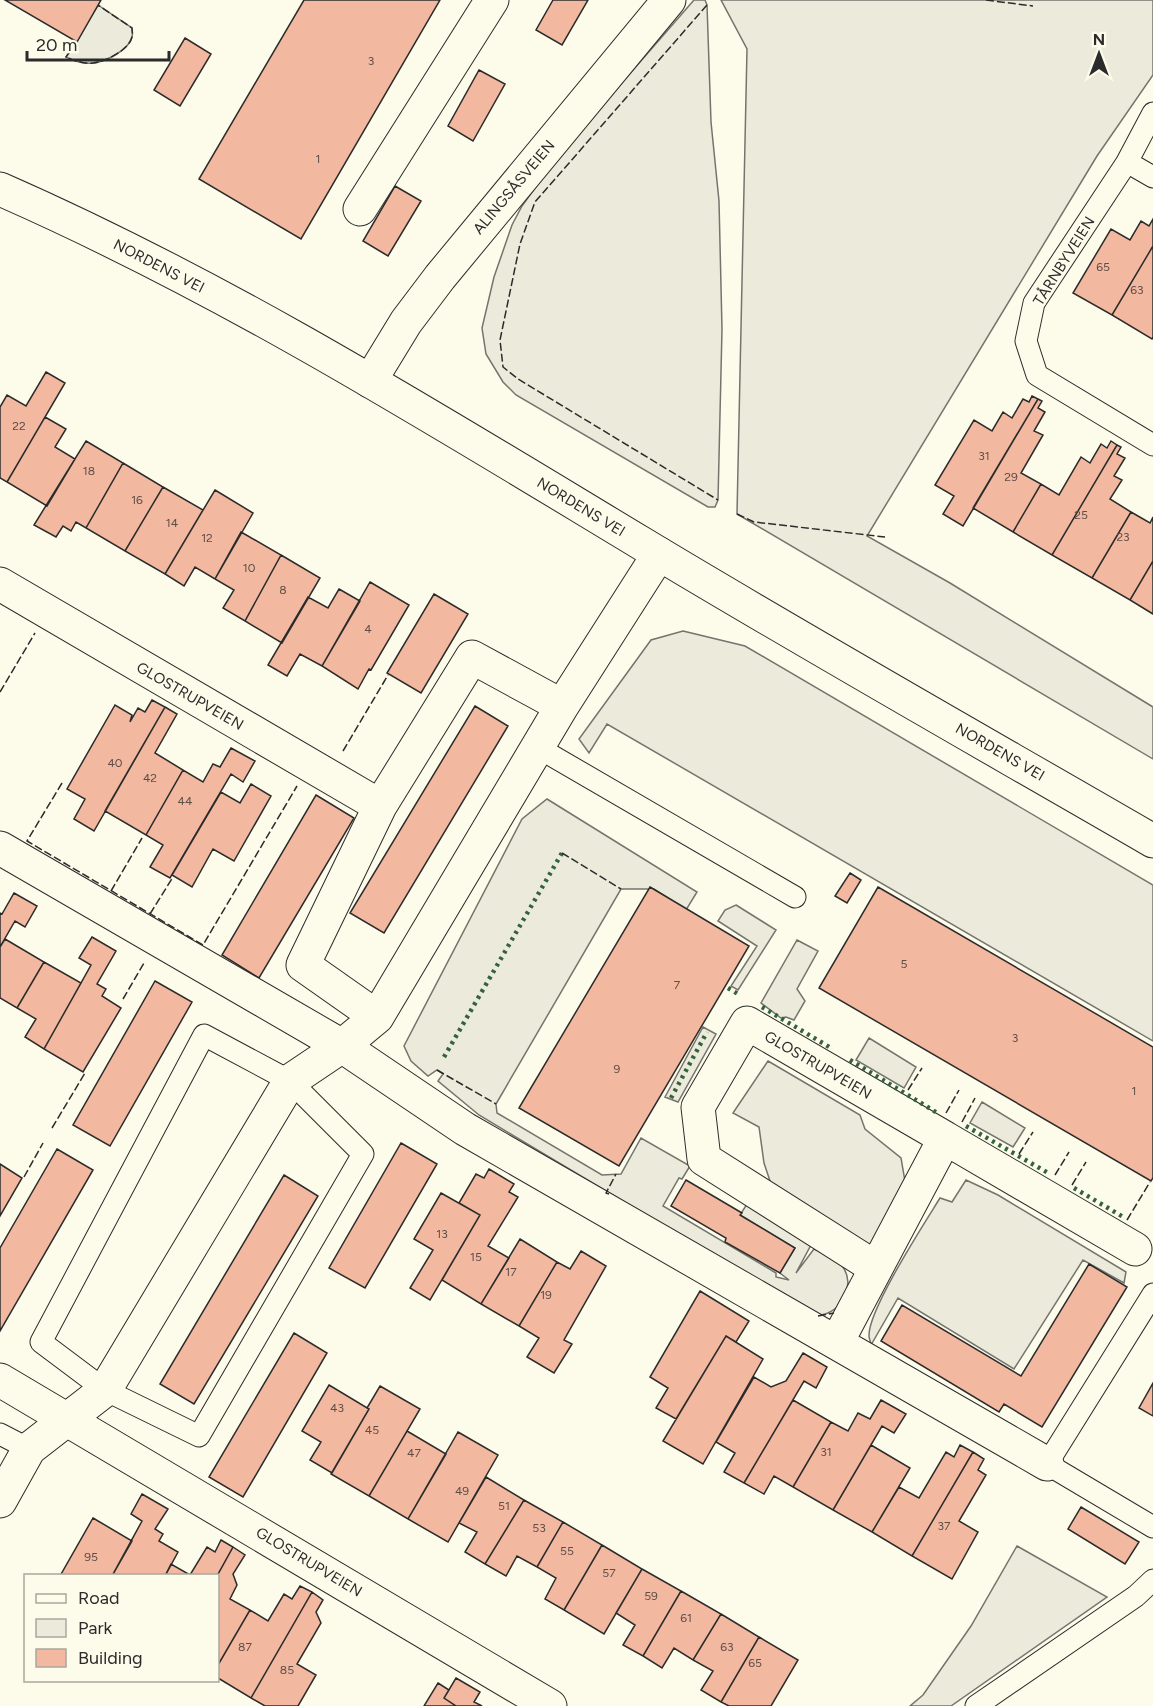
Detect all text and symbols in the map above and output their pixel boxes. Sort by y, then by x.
scale bar [27,24,170,62]
north arrow [1069,24,1129,84]
text: N [1093,30,1105,49]
text: 20 m [36,34,77,56]
house number: 3 [368,54,374,68]
street label: ALINGSÅSVEIEN [469,136,559,238]
house number: 1 [316,152,320,166]
street label: TÅRNBYVEIEN [1029,213,1099,309]
street label: NORDENS VEI [110,235,208,297]
house number: 65 [1096,260,1110,274]
house number: 63 [1130,283,1144,297]
house number: 22 [12,419,26,433]
house number: 31 [978,449,990,463]
house number: 18 [83,464,95,478]
house number: 29 [1004,470,1018,484]
street label: NORDENS VEI [534,474,628,540]
house number: 16 [131,493,143,507]
house number: 25 [1074,508,1088,522]
house number: 14 [166,516,179,530]
house number: 23 [1116,530,1130,544]
house number: 12 [201,531,213,545]
house number: 10 [243,561,256,575]
house number: 8 [279,583,287,597]
house number: 4 [364,622,372,636]
street label: GLOSTRUPVEIEN [133,658,247,734]
street label: NORDENS VEI [952,719,1048,785]
house number: 40 [107,756,123,770]
house number: 42 [143,771,157,785]
house number: 44 [178,794,193,808]
house number: 5 [901,957,908,971]
house number: 7 [674,978,681,992]
street label: GLOSTRUPVEIEN [761,1027,875,1103]
house number: 3 [1012,1031,1018,1045]
house number: 9 [614,1062,621,1076]
house number: 1 [1132,1084,1136,1098]
house number: 13 [436,1227,448,1241]
house number: 15 [470,1250,482,1264]
house number: 17 [505,1265,517,1279]
house number: 19 [540,1288,552,1302]
house number: 43 [330,1401,344,1415]
house number: 45 [365,1423,379,1437]
house number: 31 [820,1445,832,1459]
house number: 47 [407,1446,421,1460]
house number: 49 [455,1484,469,1498]
house number: 51 [498,1499,510,1513]
house number: 37 [938,1519,951,1533]
house number: 53 [532,1521,546,1535]
street label: GLOSTRUPVEIEN [253,1523,365,1601]
house number: 55 [560,1544,574,1558]
house number: 95 [84,1550,98,1564]
house number: 57 [602,1566,616,1580]
legend [24,1574,219,1682]
text: Road [78,1587,119,1609]
house number: 59 [644,1589,658,1603]
house number: 61 [680,1611,692,1625]
text: Park [78,1617,113,1639]
house number: 87 [238,1640,252,1654]
house number: 63 [720,1640,734,1654]
text: Building [78,1647,143,1669]
house number: 65 [748,1656,762,1670]
house number: 85 [280,1663,294,1677]

